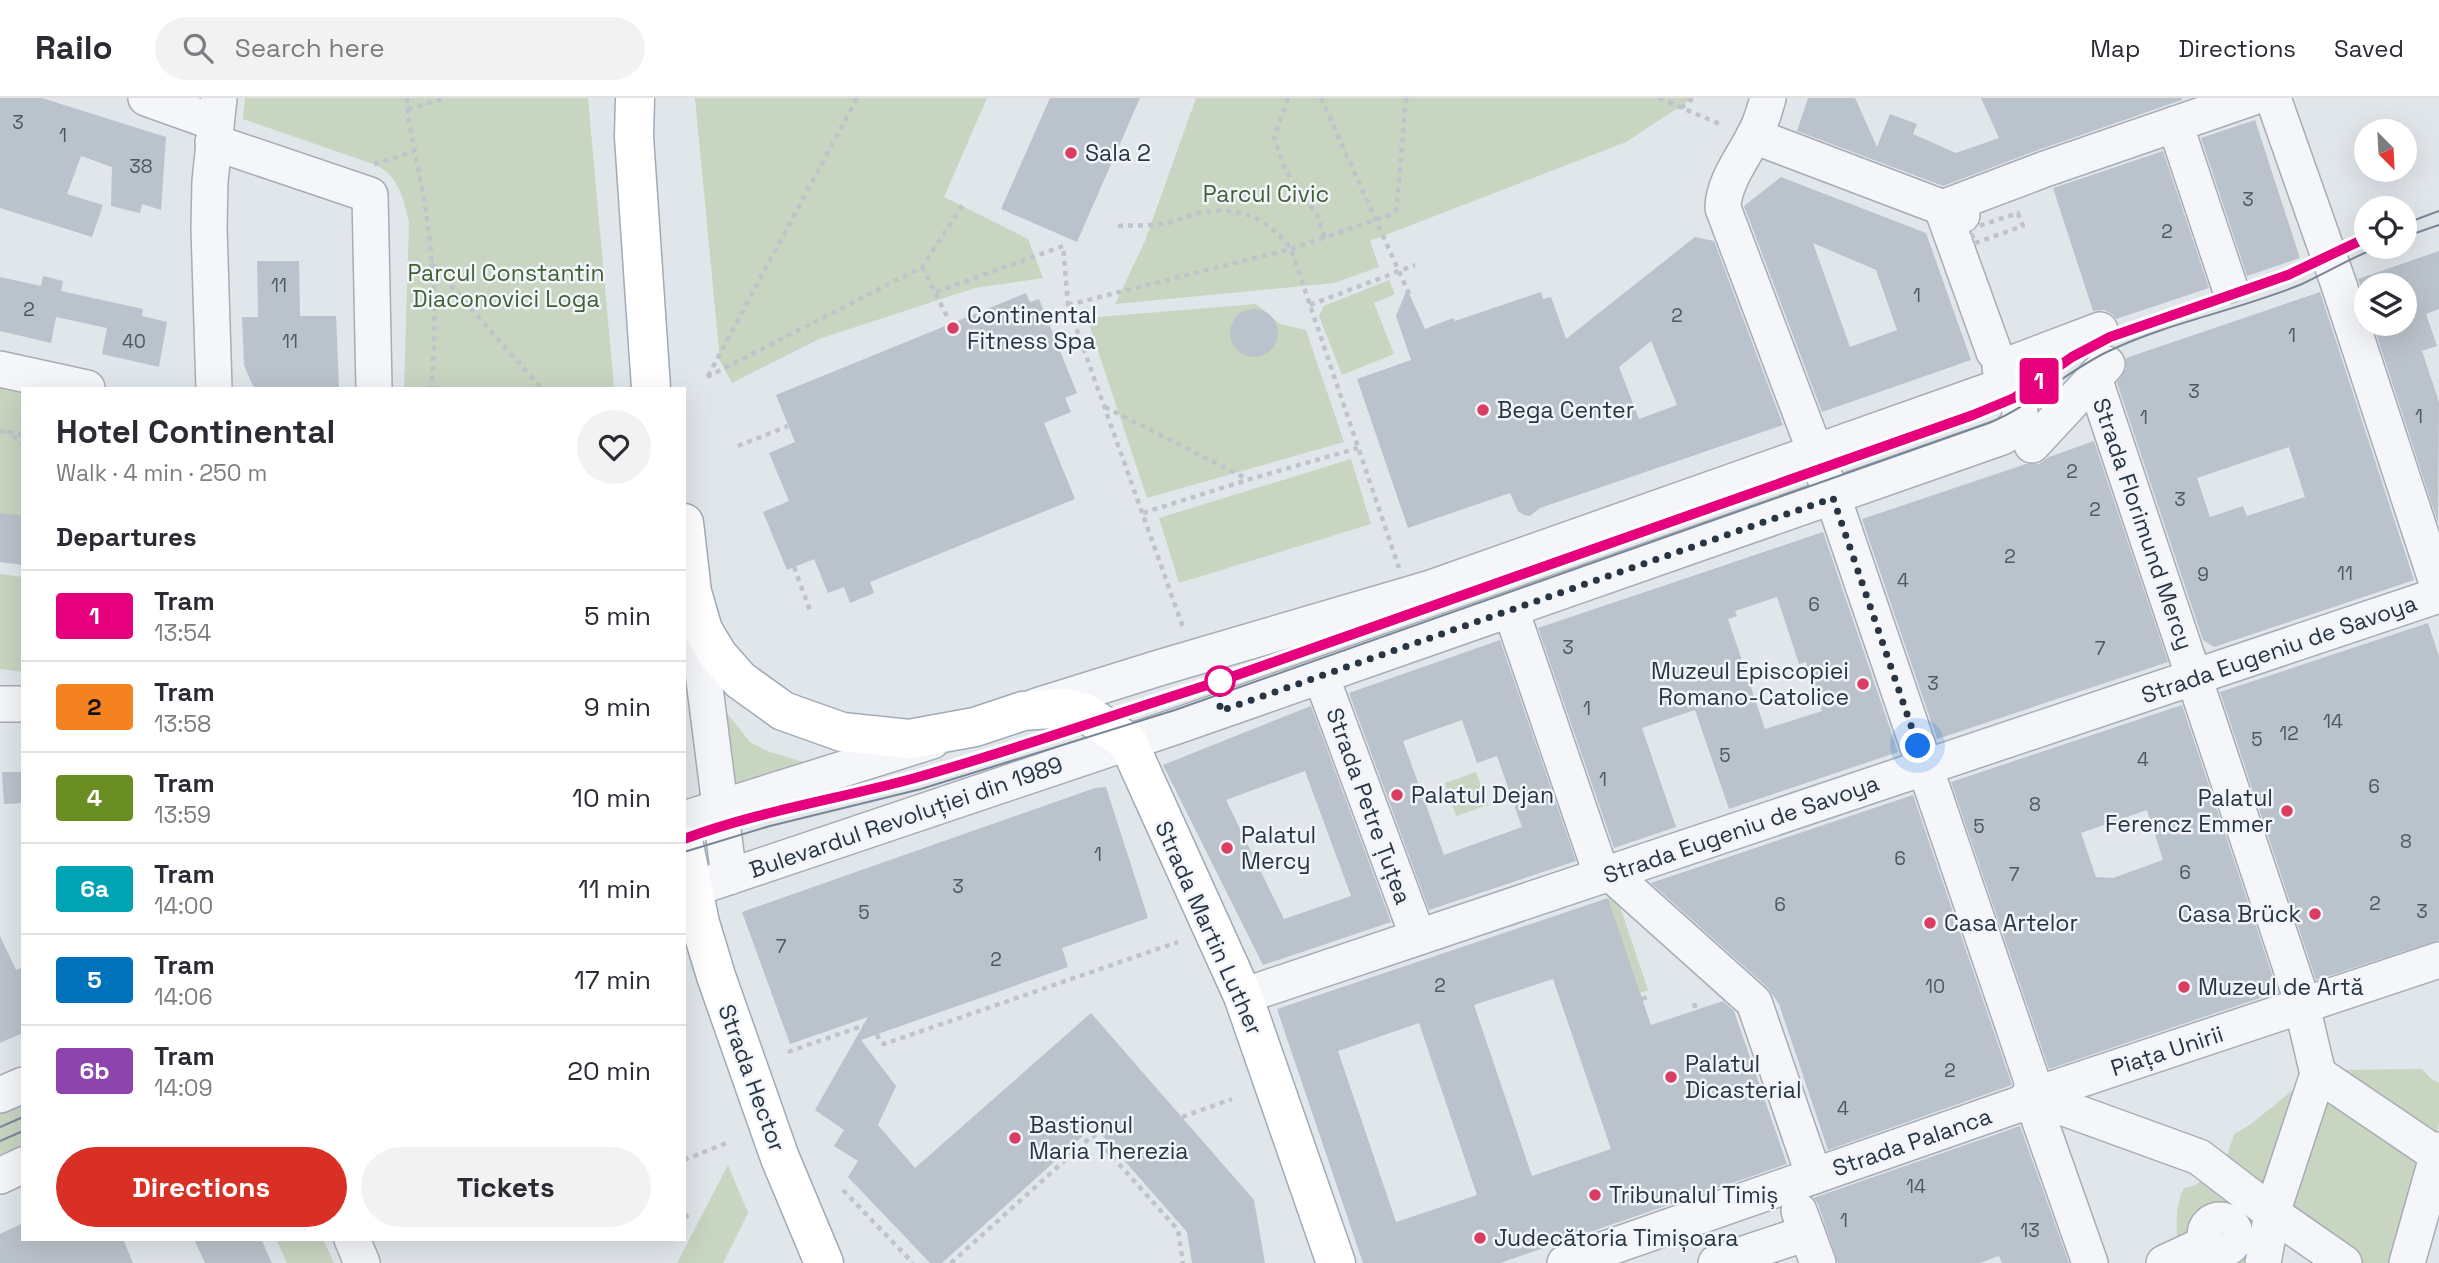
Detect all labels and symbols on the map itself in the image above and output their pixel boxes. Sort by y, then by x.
house number: 3 [12,110,24,135]
north arrow [2354,119,2417,182]
house number: 1 [59,123,67,148]
place label: Sala 2 [1085,138,1151,168]
marker: Sala 2 [1063,145,1079,161]
house number: 38 [129,154,153,179]
park label: Parcul Civic [1203,179,1329,209]
house number: 3 [2242,187,2254,212]
house number: 2 [2161,219,2173,244]
park label: Parcul Constantin Diaconovici Loga [407,258,605,314]
house number: 11 [271,273,287,298]
house number: 1 [1913,283,1921,308]
house number: 2 [23,297,35,322]
place label: Continental Fitness Spa [967,300,1097,356]
house number: 2 [1671,303,1683,328]
marker: Continental Fitness Spa [945,320,961,336]
house number: 1 [2288,323,2296,348]
house number: 40 [122,329,146,354]
house number: 11 [282,329,298,354]
line badge: 1 [2016,358,2062,404]
house number: 3 [2188,379,2200,404]
street label: Strada Florimund Mercy [2086,394,2200,654]
place label: Bega Center [1497,395,1634,425]
marker: Bega Center [1475,402,1491,418]
house number: 1 [2415,404,2423,429]
house number: 1 [2140,405,2148,430]
house number: 2 [2066,459,2078,484]
house number: 3 [2174,487,2186,512]
house number: 2 [2089,497,2101,522]
house number: 2 [2004,544,2016,569]
house number: 11 [2337,561,2353,586]
house number: 9 [2197,562,2209,587]
house number: 4 [1897,568,1909,593]
street label: Strada Eugeniu de Savoya [2137,588,2421,710]
house number: 6 [1808,592,1820,617]
house number: 3 [1562,635,1574,660]
house number: 7 [2095,636,2106,661]
place label: Muzeul Episcopiei Romano-Catolice [1651,656,1849,712]
unlabelled marker [1205,666,1235,696]
house number: 3 [1927,671,1939,696]
marker: Muzeul Episcopiei Romano-Catolice [1855,676,1871,692]
house number: 1 [1583,696,1591,721]
street label: Strada Petre Țuțea [1319,704,1419,908]
house number: 14 [2323,709,2343,734]
house number: 12 [2279,721,2299,746]
house number: 5 [2251,727,2263,752]
your location [1900,728,1935,763]
house number: 5 [1719,743,1731,768]
house number: 4 [2137,747,2149,772]
street label: Bulevardul Revoluției din 1989 [745,749,1067,885]
house number: 1 [1599,767,1607,792]
street label: Strada Eugeniu de Savoya [1599,768,1883,890]
house number: 6 [2368,774,2380,799]
place label: Palatul Dejan [1411,780,1554,810]
place label: Palatul Ferencz Emmer [2105,783,2273,839]
marker: Palatul Dejan [1389,787,1405,803]
house number: 8 [2029,792,2041,817]
marker: Palatul Ferencz Emmer [2279,803,2295,819]
house number: 5 [1973,814,1985,839]
street label: Strada Martin Luther [1148,816,1270,1040]
place label: Palatul Mercy [1241,820,1316,876]
house number: 8 [2400,829,2412,854]
marker: Palatul Mercy [1219,840,1235,856]
house number: 1 [1094,842,1102,867]
house number: 6 [1894,846,1906,871]
house number: 6 [2179,860,2191,885]
house number: 7 [2009,862,2020,887]
house number: 3 [952,874,964,899]
house number: 2 [2369,891,2381,916]
house number: 6 [1774,892,1786,917]
place label: Casa Brück [2178,899,2301,929]
house number: 3 [2416,899,2428,924]
house number: 5 [858,900,870,925]
marker: Casa Brück [2307,906,2323,922]
place label: Casa Artelor [1944,908,2078,938]
marker: Casa Artelor [1922,915,1938,931]
house number: 7 [776,934,787,959]
house number: 2 [990,947,1002,972]
place label: Muzeul de Artă [2198,972,2364,1002]
house number: 2 [1434,973,1446,998]
house number: 10 [1925,974,1945,999]
marker: Muzeul de Artă [2176,979,2192,995]
street label: Strada Hector [711,1000,793,1156]
street label: Piața Unirii [2107,1019,2227,1083]
place label: Palatul Dicasterial [1685,1049,1802,1105]
house number: 2 [1944,1058,1956,1083]
marker: Palatul Dicasterial [1663,1069,1679,1085]
house number: 4 [1837,1096,1849,1121]
street label: Strada Palanca [1828,1101,1996,1183]
place label: Bastionul Maria Therezia [1029,1110,1189,1166]
marker: Bastionul Maria Therezia [1007,1130,1023,1146]
house number: 14 [1906,1174,1926,1199]
place label: Tribunalul Timiș [1609,1180,1778,1210]
marker: Tribunalul Timiș [1587,1187,1603,1203]
house number: 1 [1840,1208,1848,1233]
house number: 13 [2020,1218,2040,1243]
place label: Judecătoria Timișoara [1494,1223,1739,1253]
marker: Judecătoria Timișoara [1472,1230,1488,1246]

